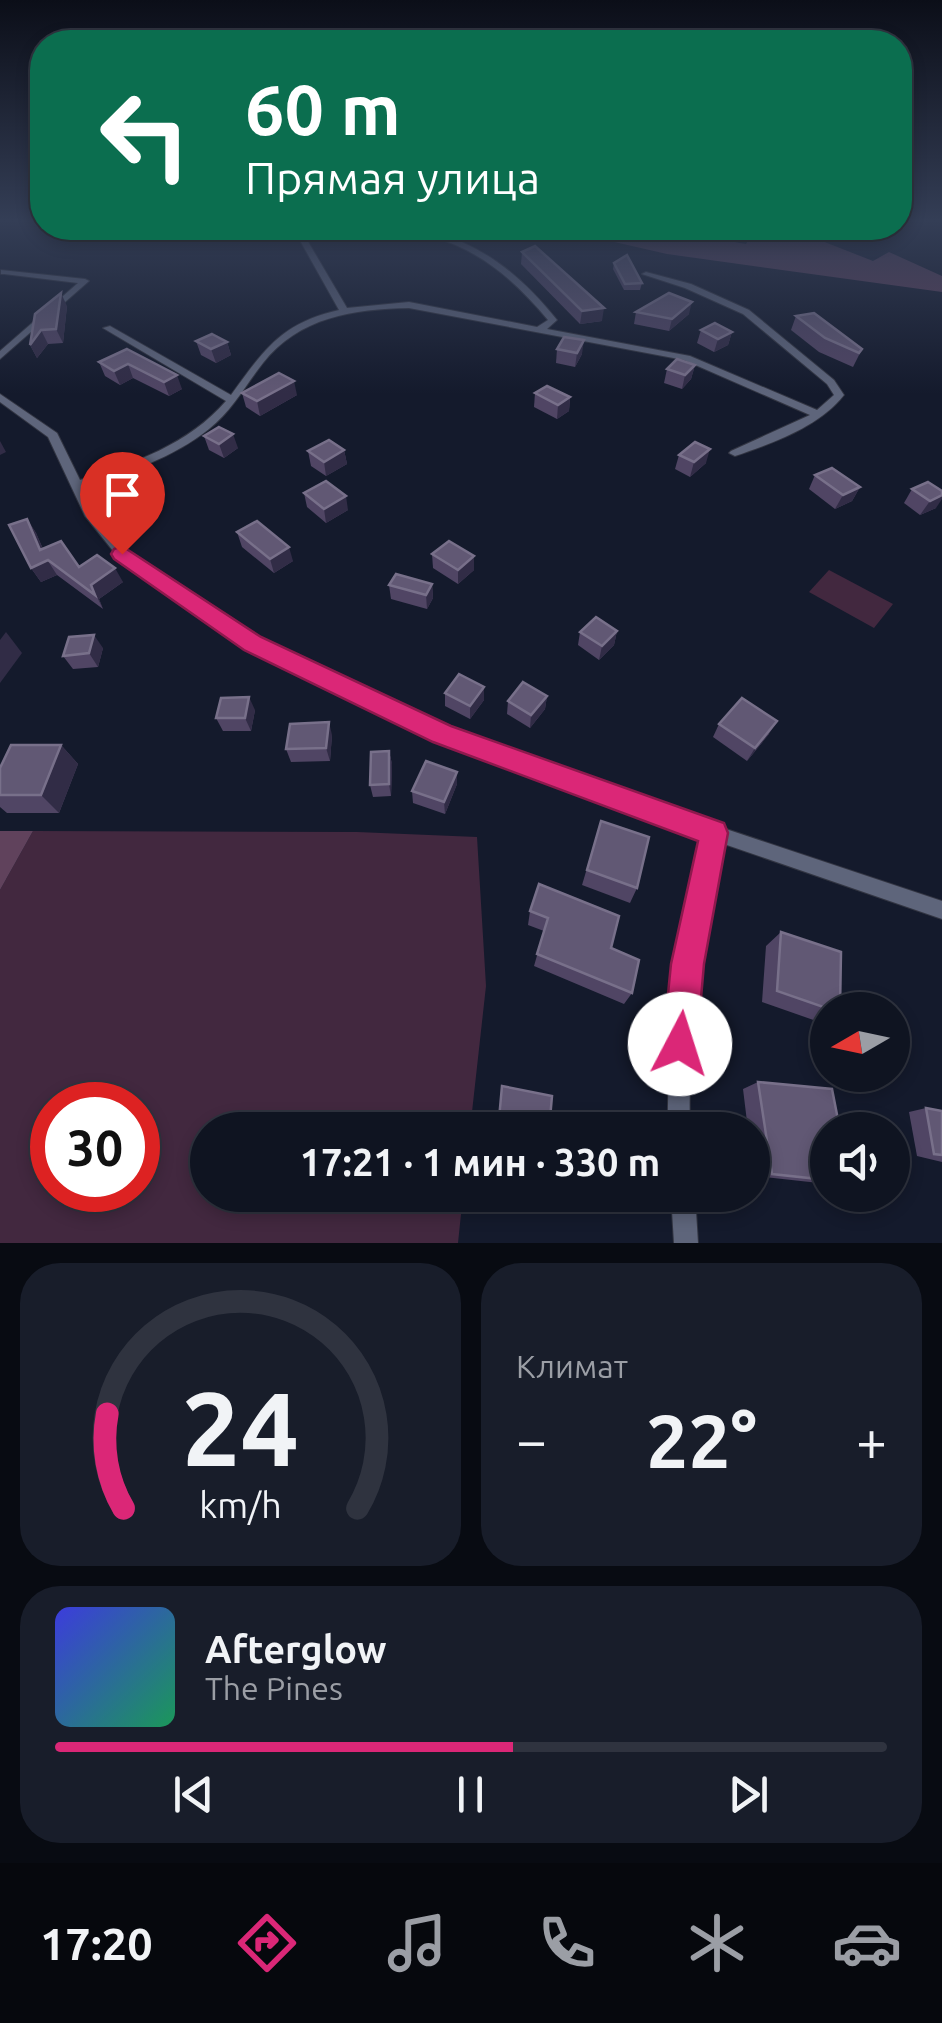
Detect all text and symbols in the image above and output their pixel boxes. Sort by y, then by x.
icon: left [80,70,210,200]
text: 60 m [245,70,401,148]
text: Прямая улица [245,152,540,203]
pin [80,452,165,555]
icon: arrive [95,467,150,522]
position arrow [628,992,732,1096]
north arrow [810,992,910,1092]
map controls [810,992,910,1212]
speed limit sign: 30 [30,1082,160,1212]
button: sound [810,1112,910,1212]
text: 17:21 · 1 мин · 330 m [300,1141,660,1183]
text: Климат [516,1348,628,1384]
text: 24 [182,1369,299,1486]
text: 22° [646,1398,757,1482]
text: − [516,1409,547,1470]
text: + [856,1409,887,1470]
text: km/h [199,1485,282,1525]
text: Afterglow [205,1628,387,1670]
text: The Pines [205,1670,343,1706]
icon: previous [166,1767,221,1822]
icon: pause [443,1767,498,1822]
icon: next [721,1767,776,1822]
icon: directions [232,1908,302,1978]
icon: music [382,1908,452,1978]
icon: phone [532,1908,602,1978]
icon: climate [682,1908,752,1978]
icon: car [832,1908,902,1978]
text: 17:20 [40,1918,153,1969]

